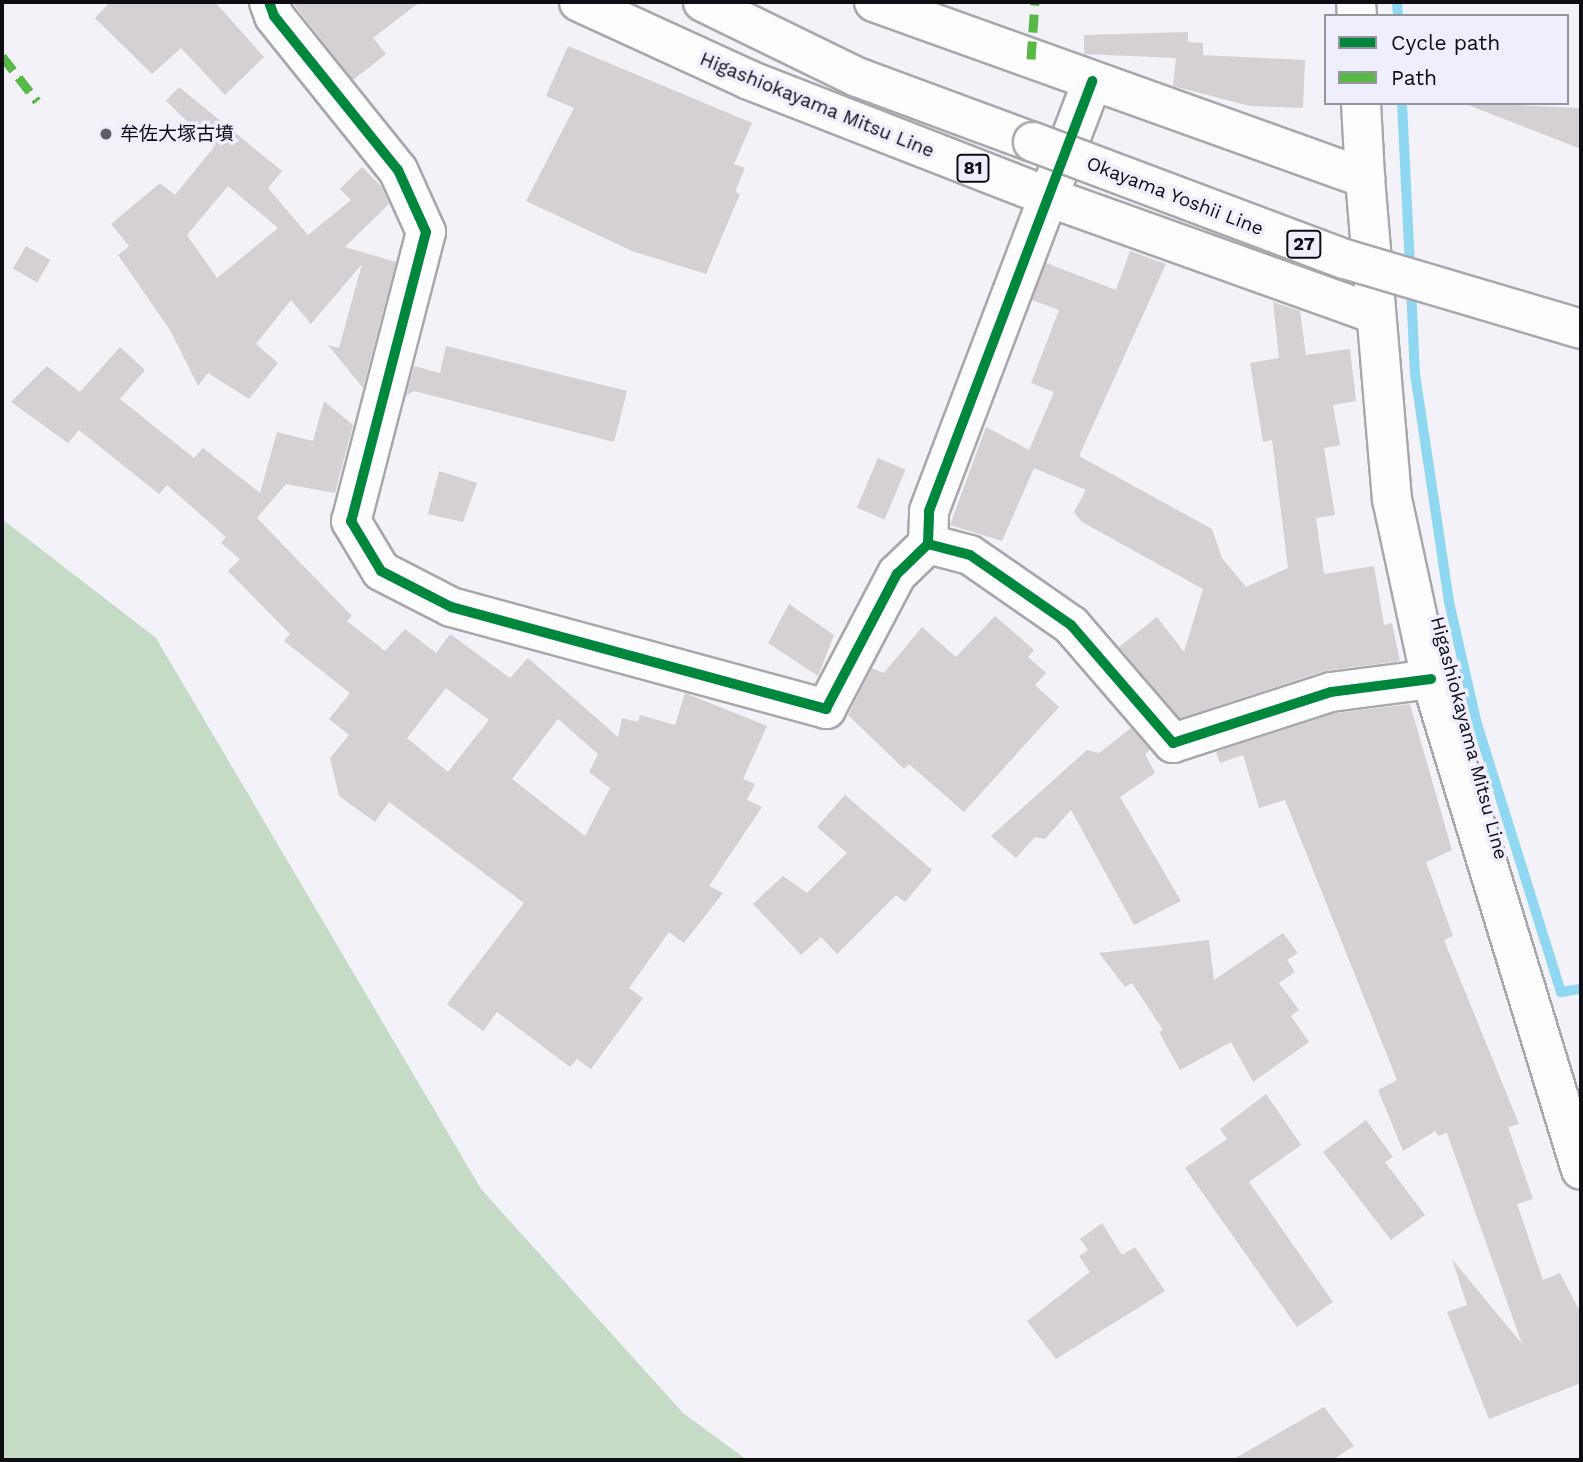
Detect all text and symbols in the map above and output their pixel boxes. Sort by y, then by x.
legend [1324,14,1569,105]
text: Cycle path [1391,30,1500,55]
street label: Higashiokayama Mitsu Line [696,47,938,163]
text: Path [1391,65,1437,90]
place label: 牟佐大塚古墳 [120,123,234,145]
marker: 牟佐大塚古墳 [98,126,114,142]
street label: Okayama Yoshii Line [1083,151,1267,241]
road number: 81 [956,154,990,182]
road number: 27 [1285,230,1323,258]
street label: Higashiokayama Mitsu Line [1425,614,1513,862]

